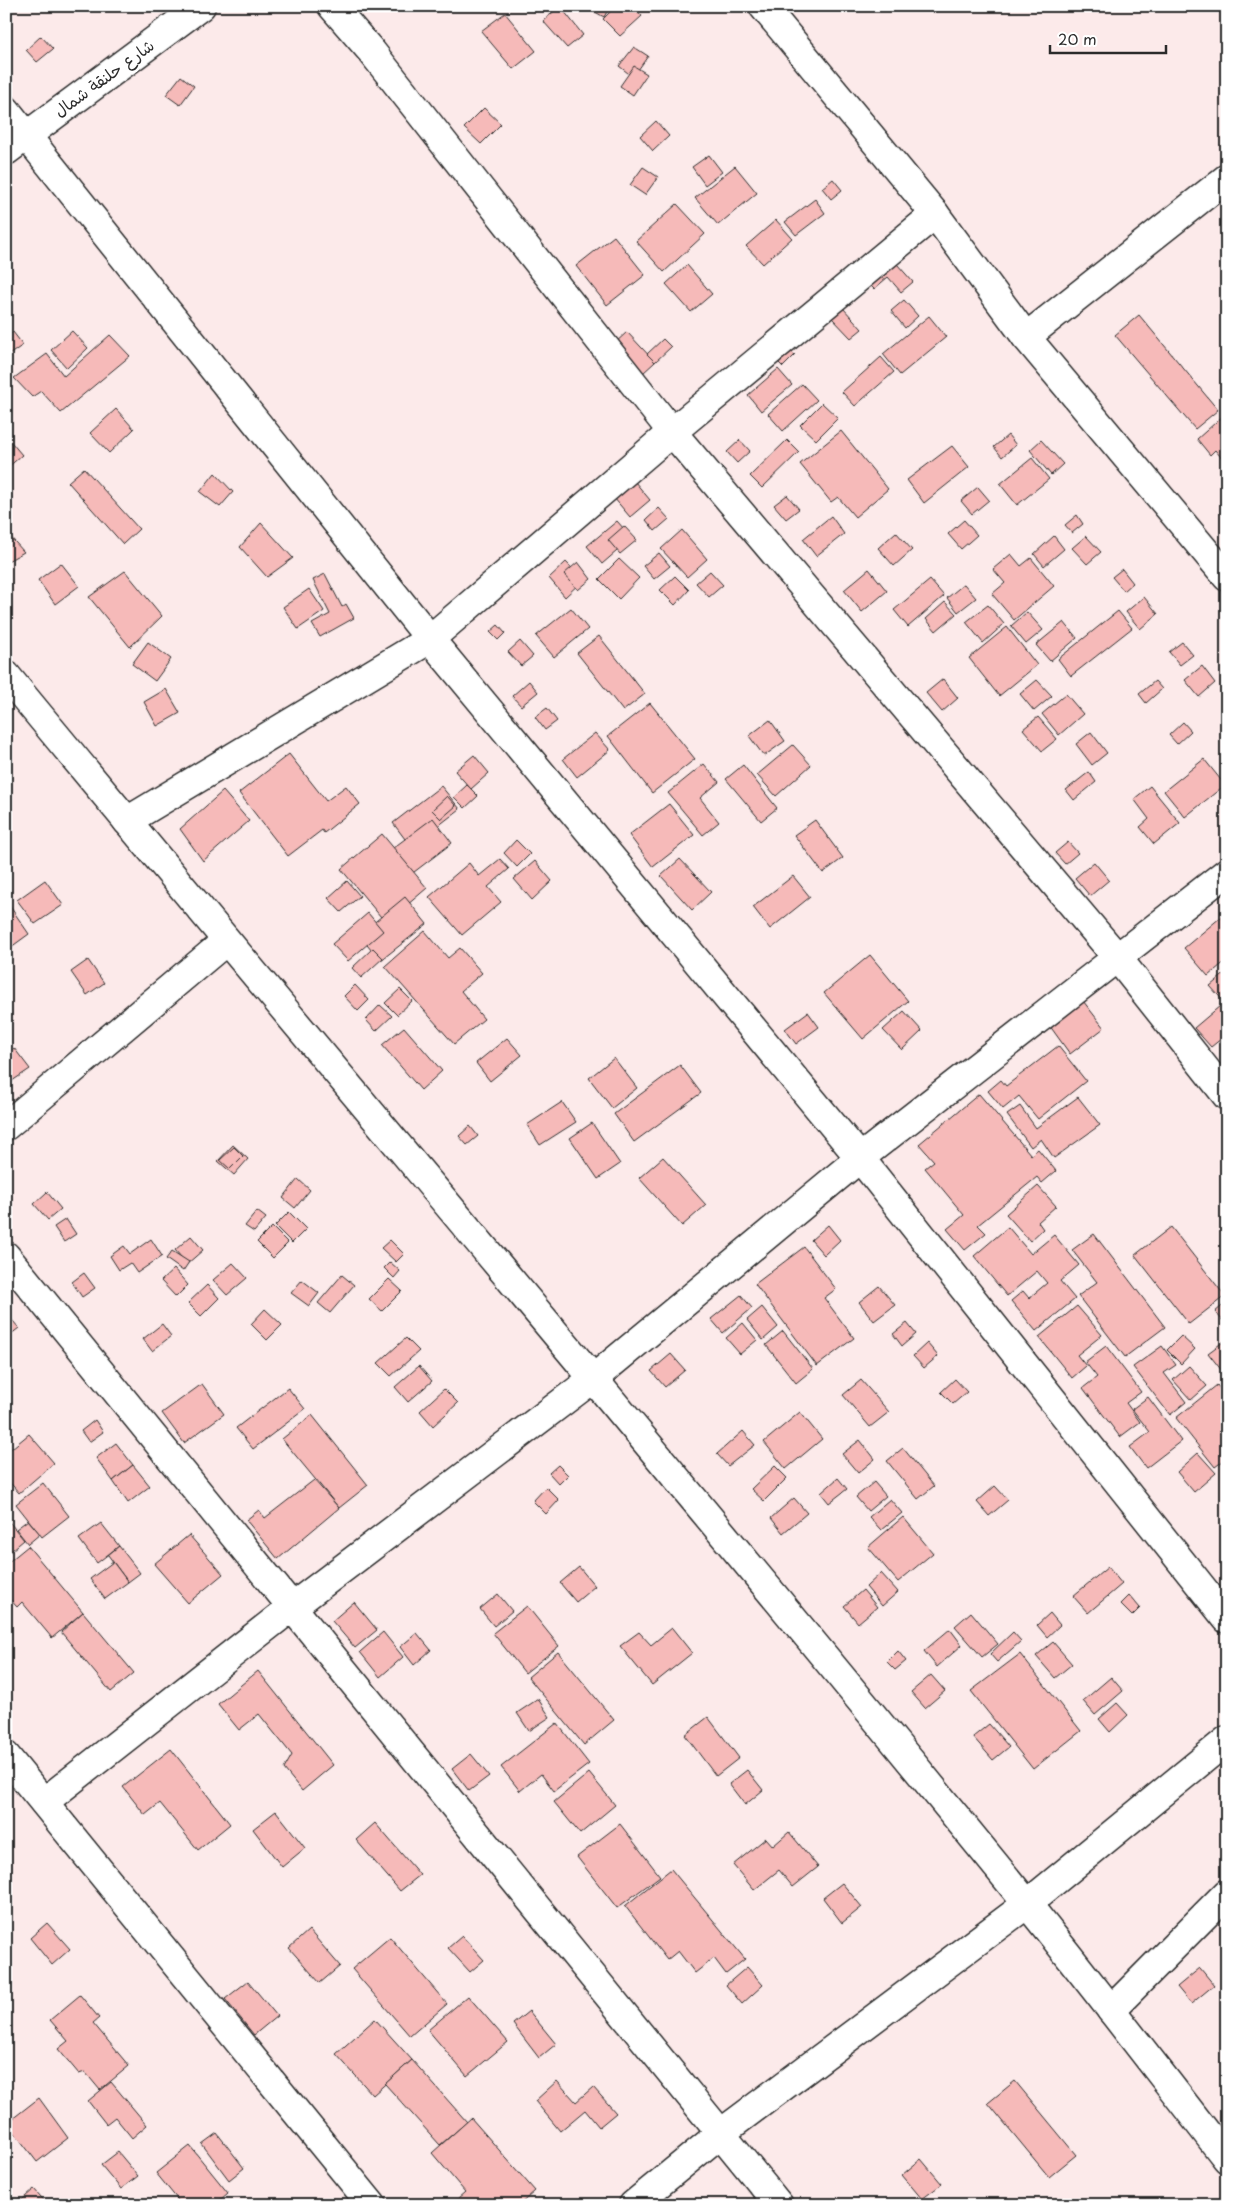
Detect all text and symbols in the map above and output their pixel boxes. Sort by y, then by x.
scale bar [1050,22,1167,54]
text: 20 m [1058,27,1097,50]
street label: شارع حلنقة شمال [48,33,159,123]

